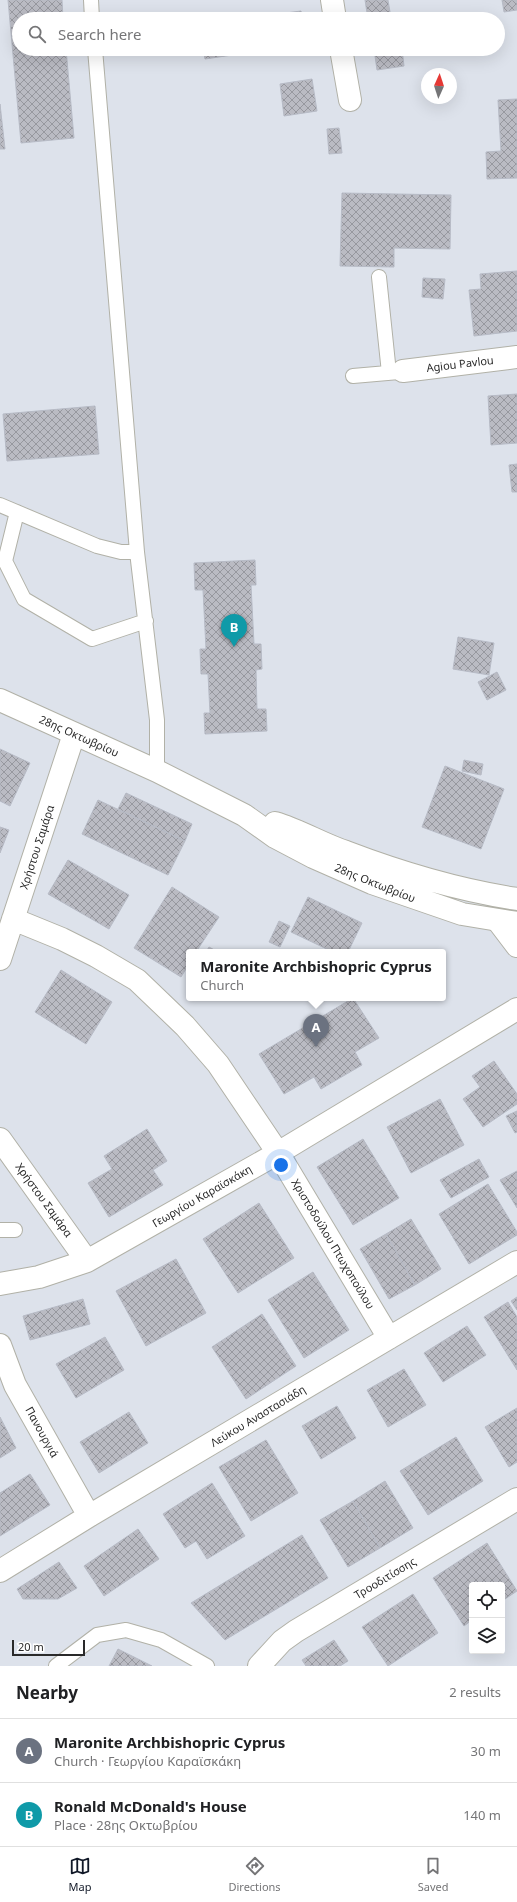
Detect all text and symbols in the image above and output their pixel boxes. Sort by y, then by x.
search box [12,12,505,56]
icon: search [26,23,48,45]
text: Search here [58,24,141,44]
north arrow [421,68,457,104]
street label: Agiou Pavlou [425,352,494,375]
pin: B [221,614,247,647]
street label: 28ης Οκτωβρίου [37,711,122,760]
street label: Χρήστου Σαμάρα [16,803,57,891]
street label: 28ης Οκτωβρίου [333,859,418,906]
popup [186,949,446,1001]
text: Maronite Archbishopric Cyprus [200,956,432,976]
text: Church [200,976,244,994]
pin: A [303,1014,329,1047]
your location [271,1155,291,1175]
street label: Χρήστου Σαμάρα [12,1160,76,1240]
street label: Γεωργίου Καραϊσκάκη [149,1161,254,1230]
street label: Χριστοδούλου Πτωχοπούλου [289,1176,378,1312]
street label: Λεύκου Αναστασιάδη [207,1381,308,1450]
street label: Πανουργιά [22,1404,63,1460]
street label: Τροοδιτίσσης [351,1553,418,1602]
map controls [469,1582,505,1654]
button: locate [469,1582,505,1618]
button: layers [469,1618,505,1654]
scale bar [12,1638,85,1657]
text: 20 m [18,1639,44,1654]
text: Nearby [16,1681,78,1704]
text: 2 results [449,1683,501,1701]
text: Maronite Archbishopric Cyprus [54,1732,285,1752]
text: A [25,1742,34,1760]
text: 30 m [471,1742,501,1760]
text: Church · Γεωργίου Καραϊσκάκη [54,1752,241,1770]
text: Ronald McDonald's House [54,1796,247,1816]
text: B [25,1806,33,1824]
text: 140 m [463,1806,501,1824]
text: Place · 28ης Οκτωβρίου [54,1816,198,1834]
tab: Map [69,1855,91,1894]
tab: Directions [228,1855,281,1894]
tab: Saved [418,1855,448,1894]

